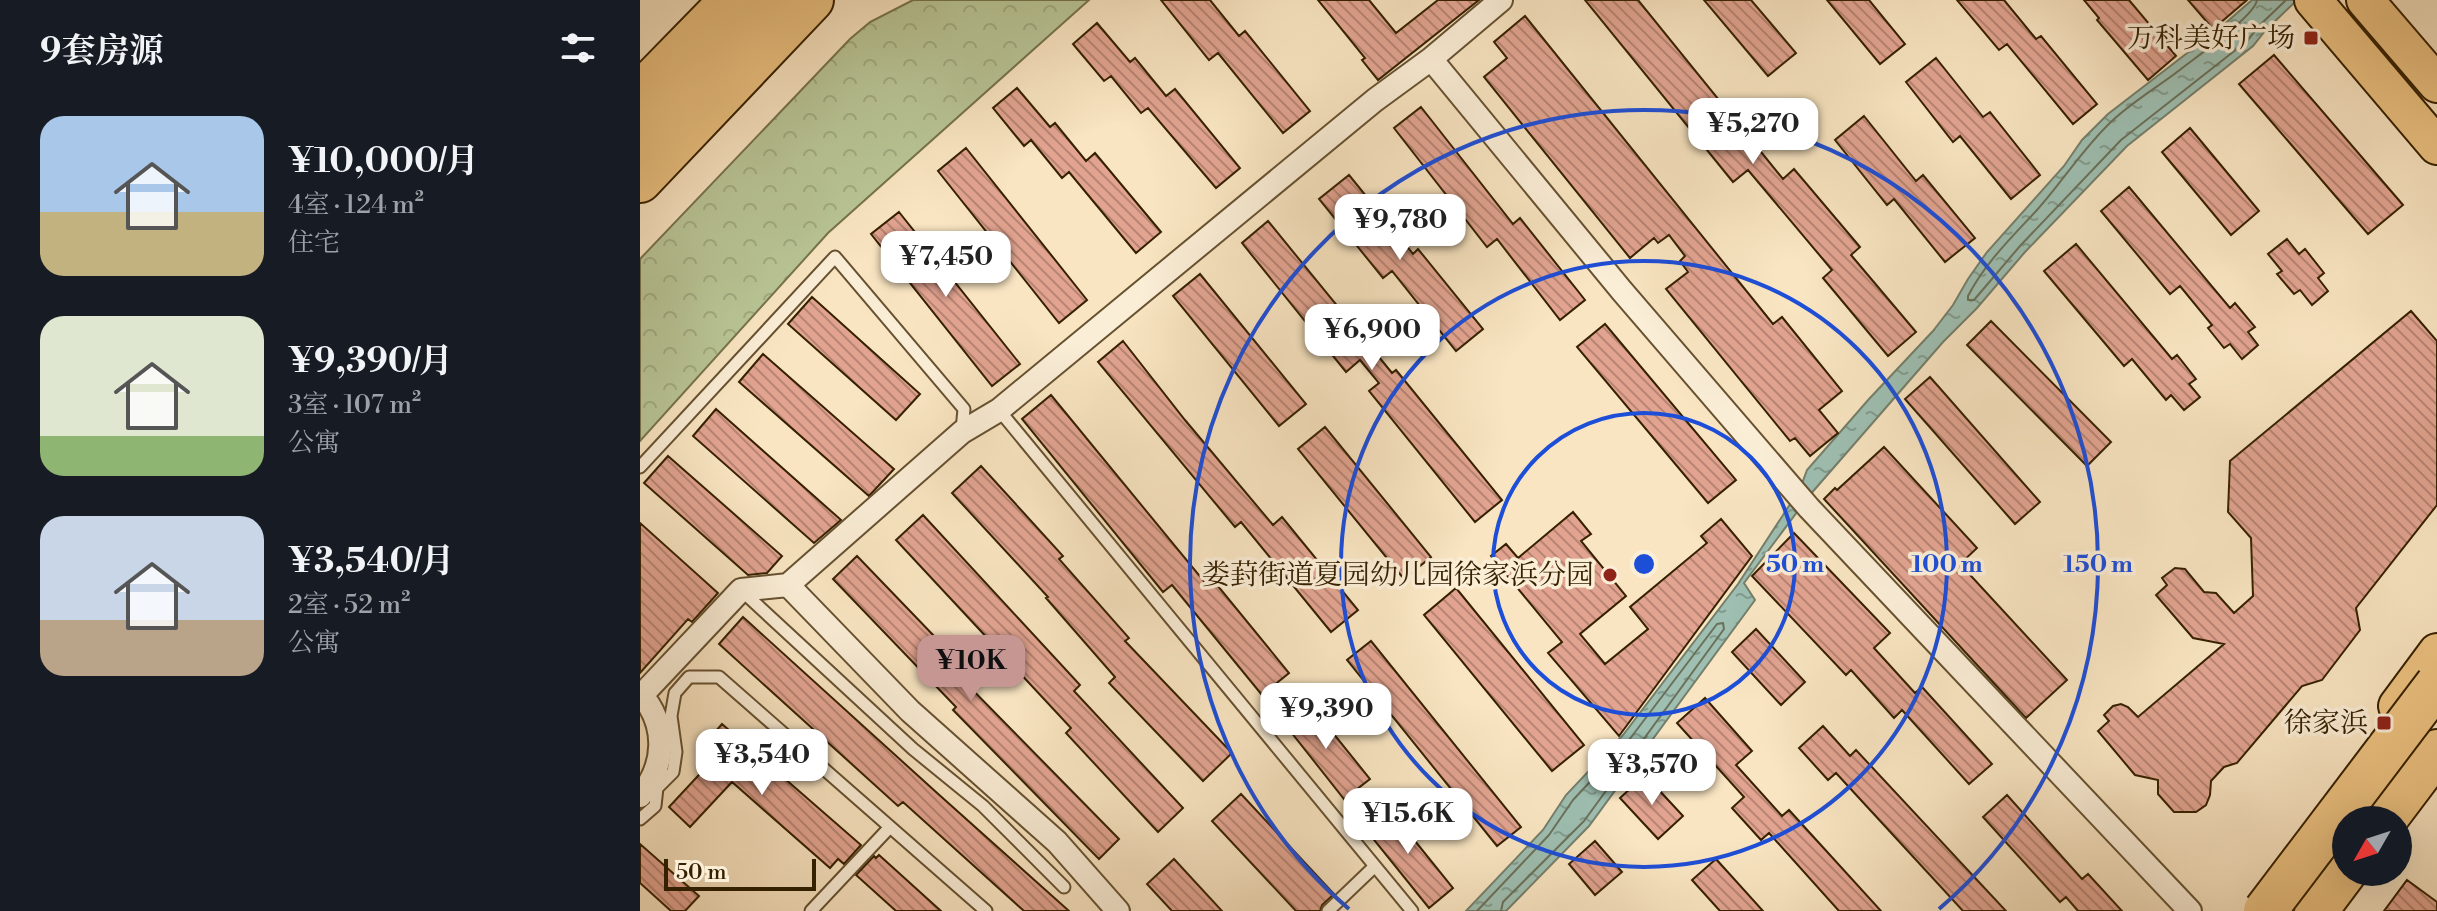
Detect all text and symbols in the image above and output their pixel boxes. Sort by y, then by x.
place label: 万科美好广场 [2127,21,2295,56]
icon: filters [556,26,600,70]
marker: 万科美好广场 [2302,29,2320,47]
text: 9套房源 [40,31,163,73]
pin: ¥5,270 [1688,98,1818,166]
text: ¥5,270 [1706,108,1800,140]
text: ¥10,000/月 [288,141,479,183]
icon: home [104,148,200,244]
text: 4室 · 124 m² [288,189,424,221]
pin: ¥9,780 [1335,194,1465,262]
text: ¥9,780 [1353,204,1447,236]
text: 住宅 [288,227,340,259]
pin: ¥7,450 [881,231,1011,299]
text: ¥7,450 [899,241,993,273]
pin: ¥6,900 [1307,304,1437,372]
text: ¥6,900 [1323,314,1421,346]
text: ¥9,390/月 [288,341,453,383]
icon: home [104,348,200,444]
text: 3室 · 107 m² [288,389,421,421]
text: 公寓 [288,427,340,459]
text: ¥3,540/月 [288,541,455,583]
icon: home [104,548,200,644]
centre of rings [1630,550,1658,578]
text: 50 m [1766,550,1824,580]
text: 100 m [1911,550,1983,580]
text: 150 m [2063,550,2133,580]
place label: 娄葑街道夏园幼儿园徐家浜分园 [1202,558,1594,593]
marker: 娄葑街道夏园幼儿园徐家浜分园 [1601,566,1619,584]
text: 2室 · 52 m² [288,589,410,621]
text: 公寓 [288,627,340,659]
pin: ¥10K [924,635,1018,703]
text: ¥10K [935,645,1007,677]
pin: ¥9,390 [1261,683,1391,751]
text: ¥9,390 [1278,693,1374,725]
place label: 徐家浜 [2284,706,2368,741]
marker: 徐家浜 [2375,714,2393,732]
pin: ¥3,540 [697,729,827,797]
text: ¥3,540 [714,739,810,771]
pin: ¥3,570 [1587,739,1717,807]
text: ¥3,570 [1606,749,1698,781]
pin: ¥15.6K [1343,788,1473,856]
text: ¥15.6K [1361,798,1455,830]
north arrow [2332,806,2412,886]
map controls [2332,806,2412,886]
scale bar [664,855,816,891]
text: 50 m [676,859,727,886]

